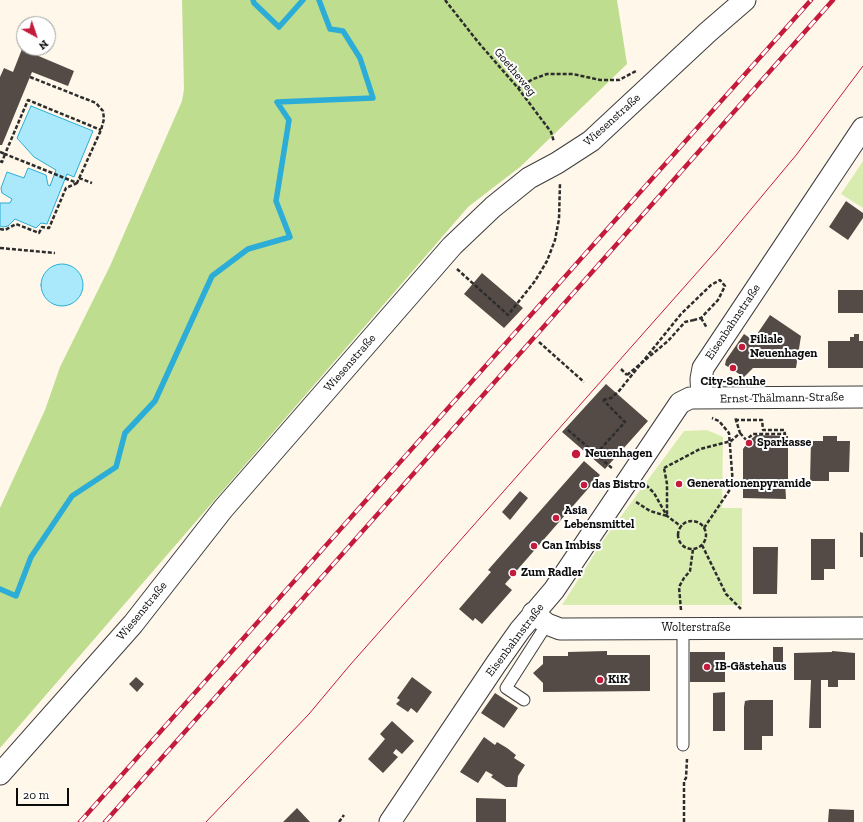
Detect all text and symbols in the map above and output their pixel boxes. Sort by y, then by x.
north arrow [16,16,56,56]
text: N [36,37,51,52]
street label: Goetheweg [491,45,539,99]
street label: Wiesenstraße [581,91,643,149]
street label: Eisenbahnstraße [702,281,764,363]
street label: Wiesenstraße [321,331,379,395]
place label: Filiale Neuenhagen [750,333,817,361]
marker: Filiale Neuenhagen [737,342,747,352]
marker: City-Schuhe [728,363,738,373]
place label: City-Schuhe [700,375,766,389]
street label: Ernst-Thälmann-Straße [720,390,844,406]
place label: Sparkasse [757,436,811,450]
marker: Sparkasse [744,438,754,448]
place label: Neuenhagen [585,447,652,461]
marker: Neuenhagen [570,448,582,460]
place label: Generationenpyramide [687,477,811,491]
place label: das Bistro [592,478,646,492]
marker: Generationenpyramide [674,479,684,489]
marker: das Bistro [579,480,589,490]
place label: Asia Lebensmittel [564,504,634,532]
marker: Asia Lebensmittel [551,513,561,523]
place label: Can Imbiss [542,539,601,553]
marker: Can Imbiss [529,541,539,551]
place label: Zum Radler [521,566,583,580]
marker: Zum Radler [508,568,518,578]
street label: Wiesenstraße [114,579,170,643]
street label: Eisenbahnstraße [483,601,547,679]
street label: Wolterstraße [661,621,731,635]
place label: IB-Gästehaus [715,660,786,674]
marker: IB-Gästehaus [702,662,712,672]
place label: KiK [608,673,628,687]
marker: KiK [595,675,605,685]
scale bar [18,780,71,806]
text: 20 m [23,788,49,802]

